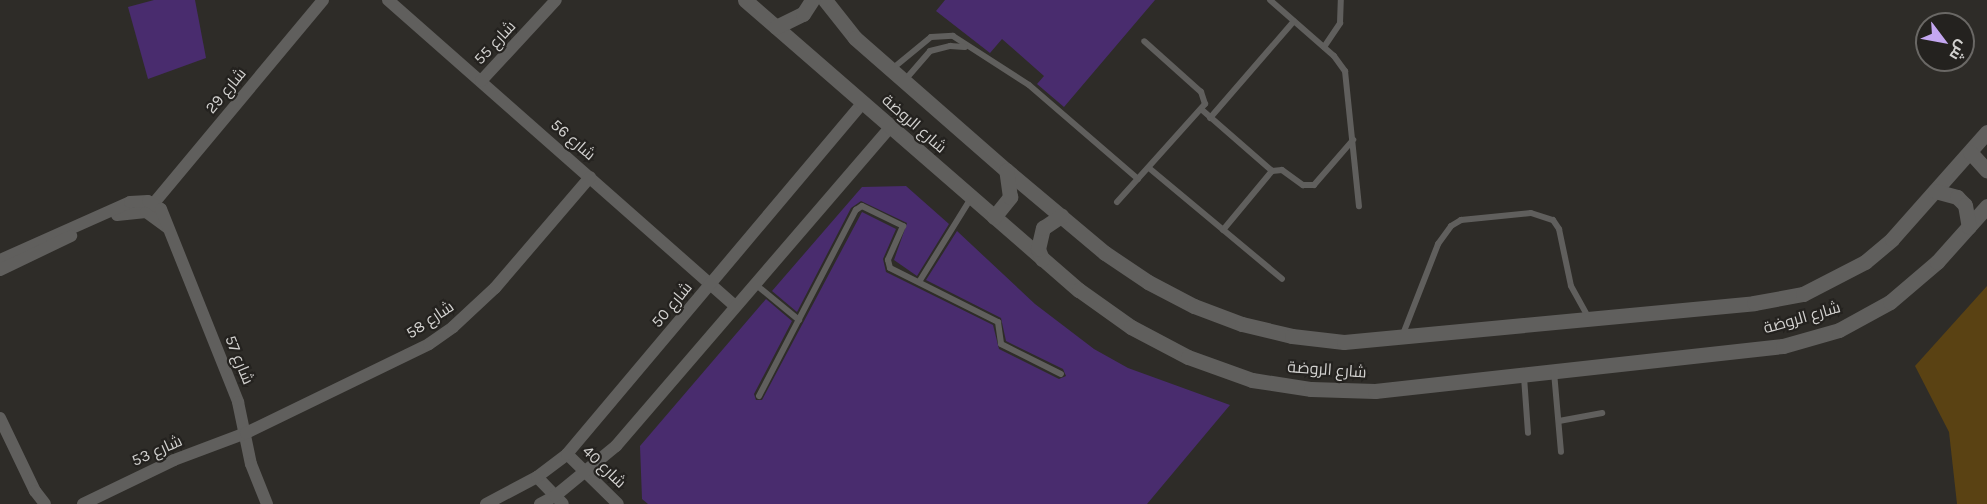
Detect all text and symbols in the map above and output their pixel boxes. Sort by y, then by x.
north arrow [1915,12,1975,72]
street label: شارع 55 [470,17,520,69]
text: ش [1945,37,1972,64]
street label: شارع 29 [202,64,250,118]
street label: شارع الروضة [878,91,950,157]
street label: شارع 56 [547,115,599,165]
street label: شارع 50 [648,278,696,332]
street label: شارع 58 [402,297,458,343]
street label: شارع الروضة [1761,298,1843,338]
street label: شارع 57 [220,333,258,387]
street label: شارع الروضة [1287,358,1367,382]
street label: شارع 53 [129,431,185,471]
street label: شارع 40 [578,442,630,492]

